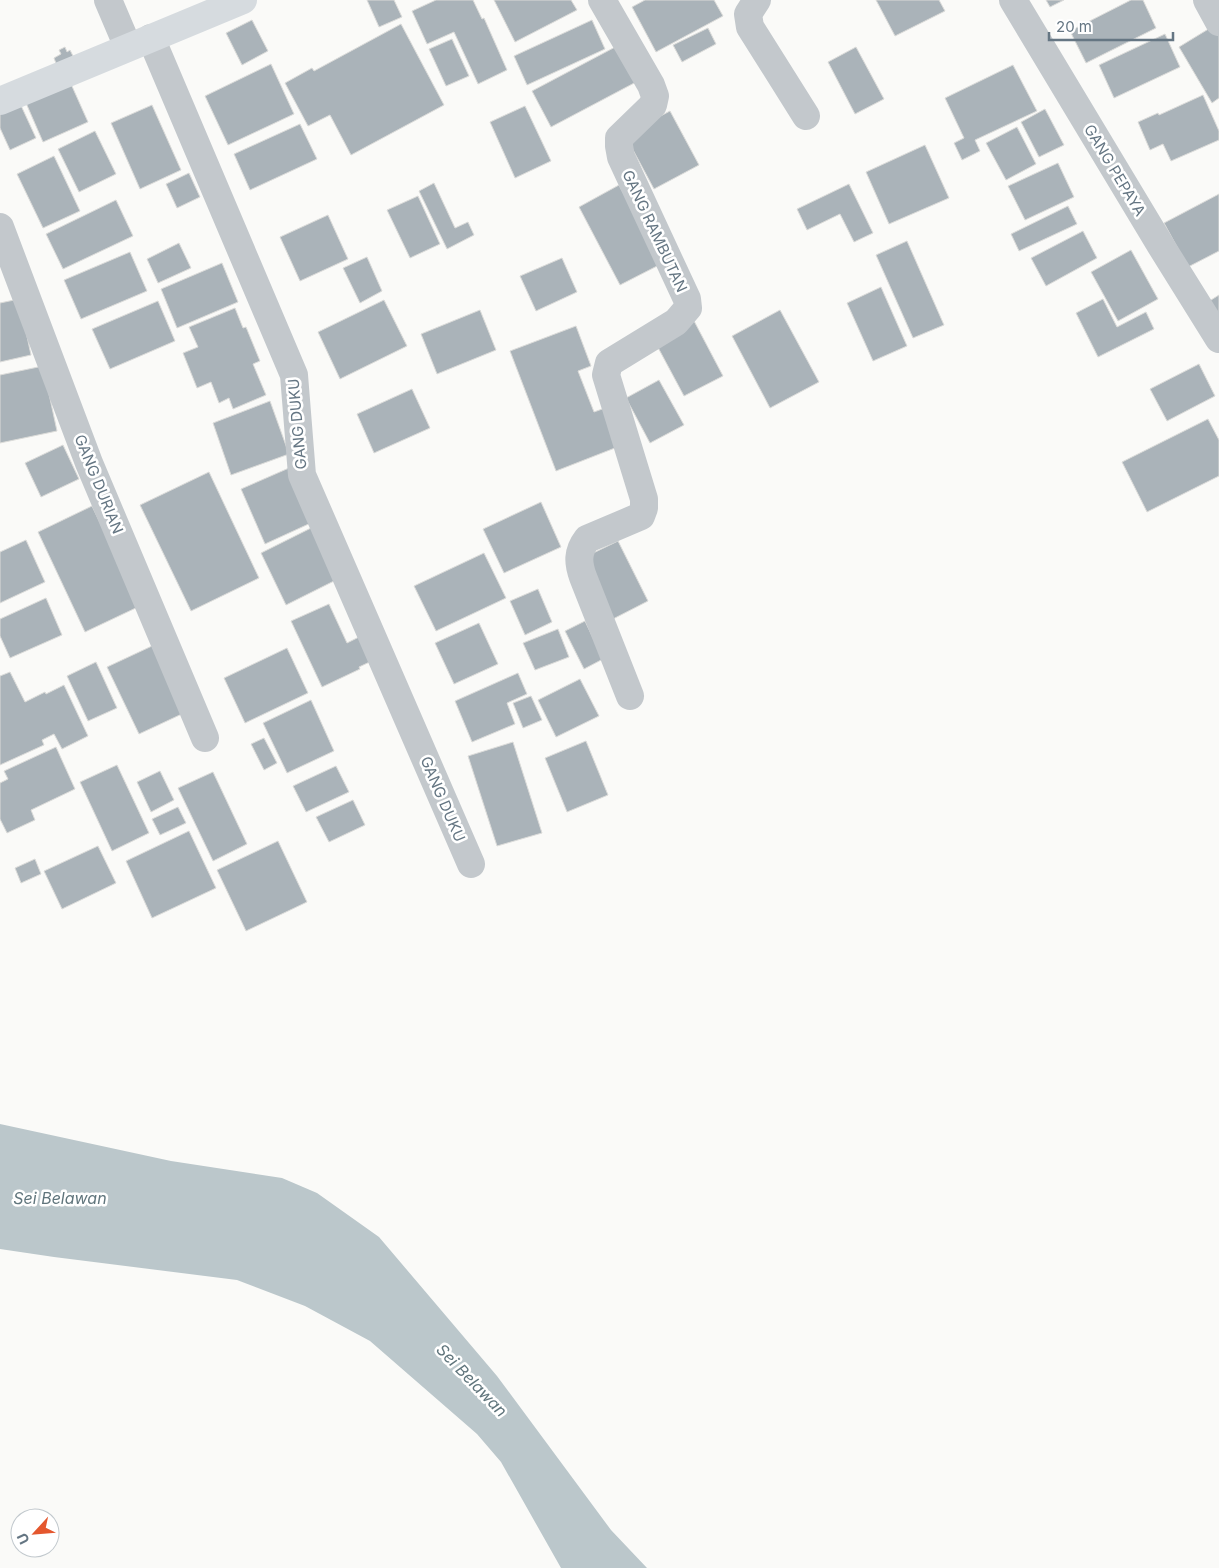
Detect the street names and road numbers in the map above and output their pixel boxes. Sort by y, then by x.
street label: GANG PEPAYA [1080,121,1150,219]
street label: GANG RAMBUTAN [618,167,692,295]
street label: GANG DUKU [284,378,310,470]
street label: GANG DURIAN [70,432,128,536]
street label: GANG DUKU [416,753,470,845]

